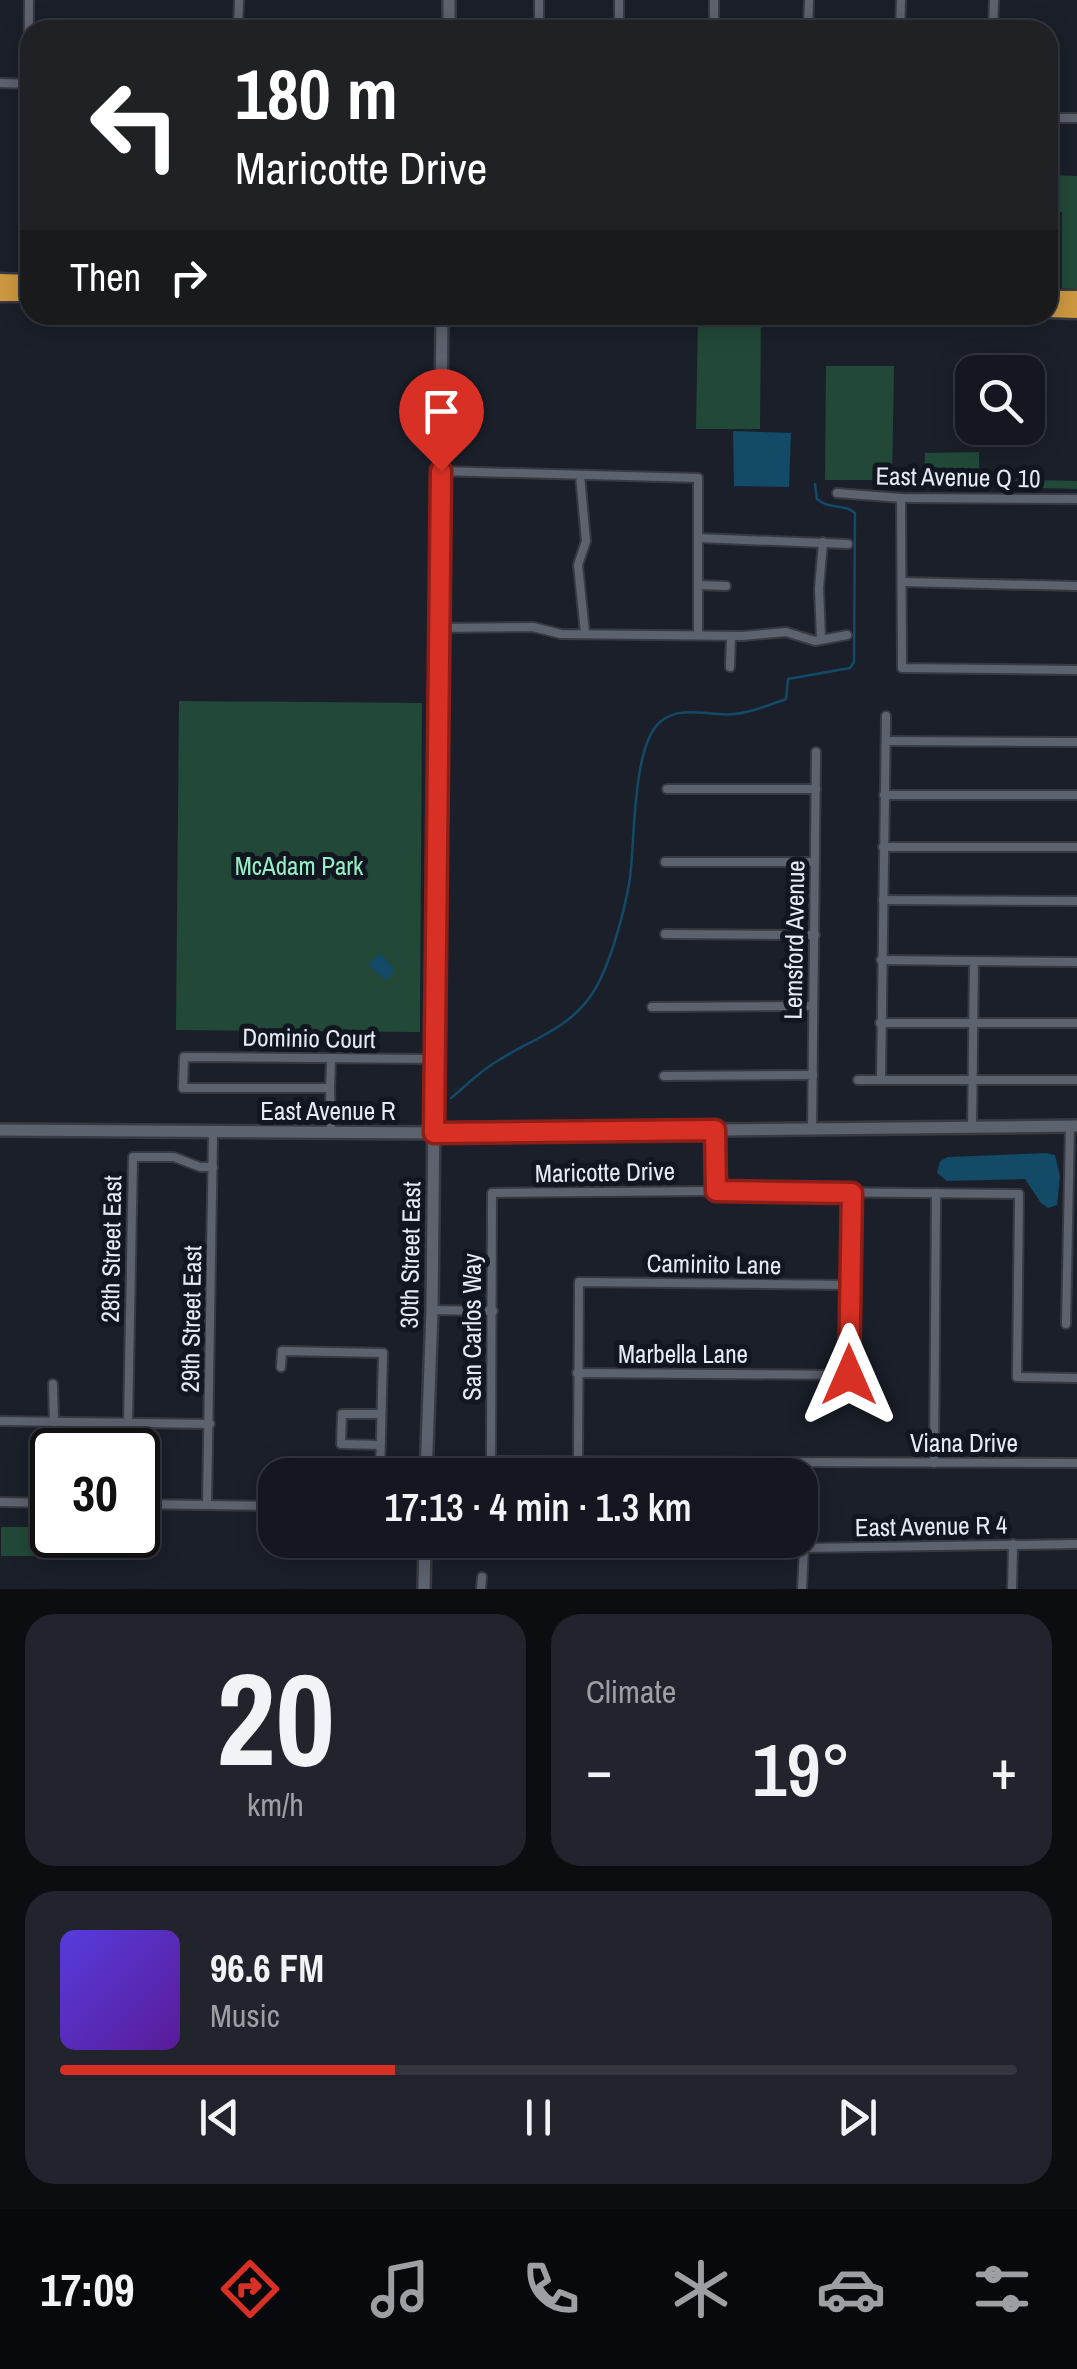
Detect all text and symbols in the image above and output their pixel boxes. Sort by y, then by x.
text: 180 m [235,47,398,141]
icon: left [70,60,200,190]
text: Maricotte Drive [235,137,487,198]
icon: right [161,250,216,305]
text: Then [70,252,141,303]
map controls [955,355,1045,445]
button: search [955,355,1045,445]
pin [399,369,484,472]
icon: arrive [414,384,469,439]
street label: East Avenue Q 10 [875,459,1041,495]
park label: McAdam Park [235,849,364,883]
street label: Lemsford Avenue [776,860,812,1020]
street label: Dominio Court [242,1020,376,1056]
street label: East Avenue R [260,1094,396,1128]
street label: Maricotte Drive [535,1154,675,1190]
street label: 28th Street East [93,1175,129,1323]
street label: 30th Street East [392,1181,428,1329]
street label: 29th Street East [173,1245,209,1393]
street label: Caminito Lane [646,1246,782,1282]
street label: San Carlos Way [455,1253,489,1401]
position arrow [797,1323,901,1427]
street label: Marbella Lane [618,1337,748,1371]
street label: Viana Drive [910,1426,1018,1460]
speed limit sign: 30 [30,1428,160,1558]
text: 17:13 · 4 min · 1.3 km [384,1482,692,1533]
street label: East Avenue R 4 [855,1508,1007,1544]
text: 20 [216,1630,335,1806]
text: Climate [586,1670,676,1713]
text: 19° [752,1718,851,1819]
text: − [586,1732,612,1806]
text: + [991,1732,1017,1806]
text: km/h [247,1783,304,1826]
text: 96.6 FM [210,1943,324,1994]
text: Music [210,1994,280,2037]
icon: previous [192,2090,247,2145]
icon: pause [511,2090,566,2145]
icon: next [830,2090,885,2145]
icon: directions [215,2254,285,2324]
icon: music [365,2254,435,2324]
icon: phone [516,2254,586,2324]
icon: climate [666,2254,736,2324]
icon: car [816,2254,886,2324]
icon: filters [967,2254,1037,2324]
text: 17:09 [40,2259,135,2320]

